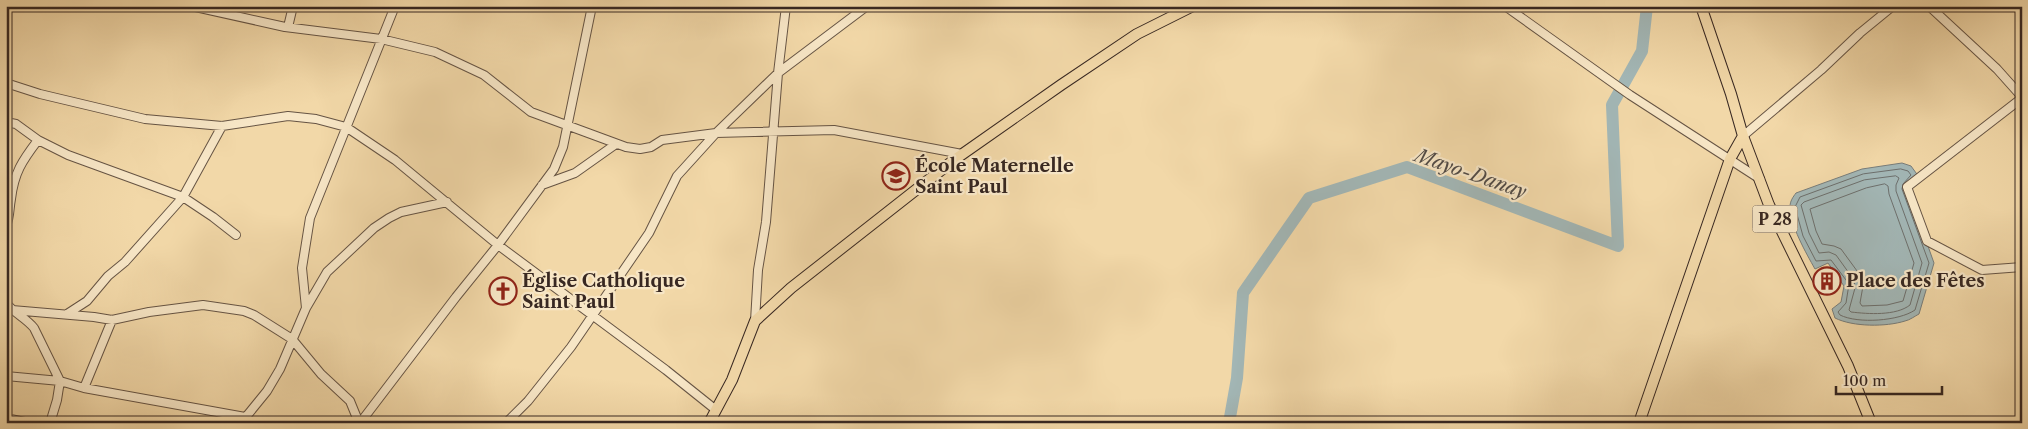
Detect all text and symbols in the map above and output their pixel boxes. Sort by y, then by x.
water label: Mayo-Danay [1410,143,1530,203]
place label: École Maternelle Saint Paul [915,154,1074,198]
school or university icon: École Maternelle Saint Paul [881,161,911,191]
road number: P 28 [1752,205,1798,232]
building icon: Place des Fêtes [1812,266,1842,296]
place label: Église Catholique Saint Paul [522,269,685,313]
place label: Place des Fêtes [1846,270,1985,292]
church icon: Église Catholique Saint Paul [488,276,518,306]
scale bar [1836,364,1942,396]
text: 100 m [1843,371,1886,390]

